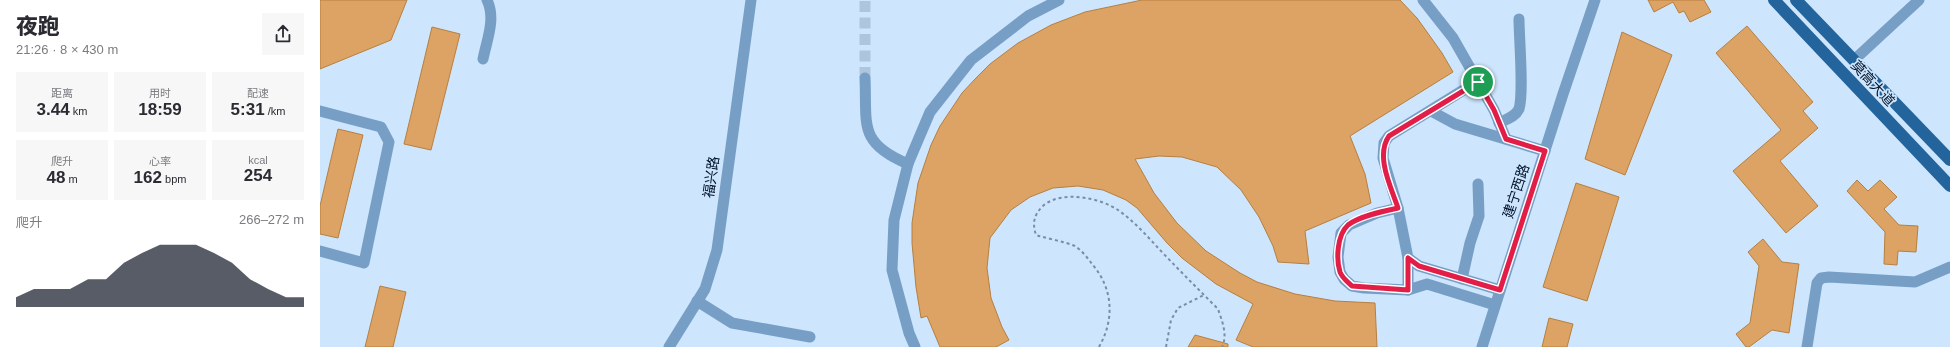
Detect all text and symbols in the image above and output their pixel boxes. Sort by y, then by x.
button: share [262,13,304,55]
text: 夜跑 [16,14,60,39]
text: 21:26 · 8 × 430 m [16,42,118,57]
street label: 莫高大道 [1848,57,1898,109]
pin [1461,65,1495,99]
icon: arrive [1467,71,1489,93]
text: 距离 [51,87,73,99]
text: 用时 [149,87,171,99]
text: 配速 [247,87,269,99]
text: 3.44 [37,100,70,119]
text: 18:59 [138,100,182,119]
text: 5:31 [231,100,265,119]
text: km [70,105,87,117]
text: /km [265,105,285,117]
text: kcal [248,154,268,166]
text: 爬升 [51,155,73,167]
text: 心率 [149,155,171,167]
street label: 福兴路 [700,155,722,199]
street label: 建宁西路 [1500,162,1532,220]
text: 254 [244,166,272,185]
text: 48 [46,168,65,187]
text: 162 [134,168,162,187]
text: m [65,173,78,185]
text: bpm [162,173,186,185]
text: 266–272 m [239,212,304,227]
text: 爬升 [16,215,42,230]

